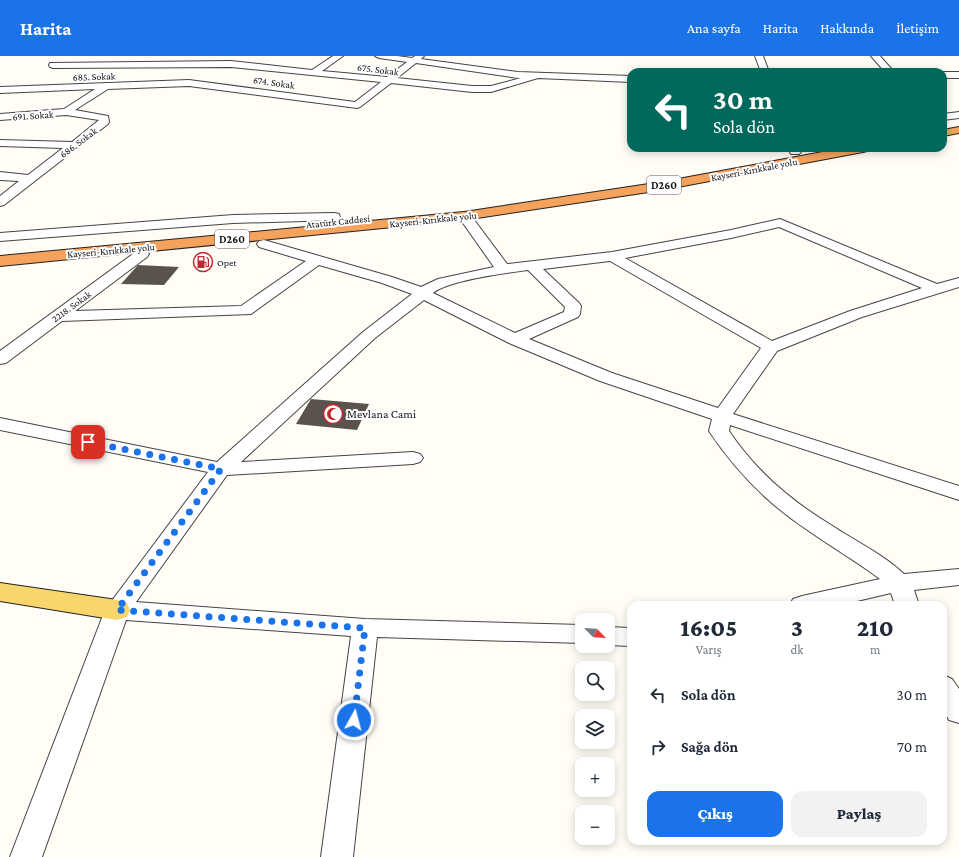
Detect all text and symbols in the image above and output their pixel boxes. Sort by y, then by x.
text: Harita [20,18,71,39]
text: Ana sayfa [687,20,741,36]
text: Harita [763,20,798,36]
text: Hakkında [820,20,874,36]
text: İletişim [896,20,939,36]
street label: 675. Sokak [357,61,400,78]
street label: 685. Sokak [72,70,116,83]
street label: 674. Sokak [252,74,296,91]
icon: left [647,84,699,136]
text: 30 m [713,84,773,115]
street label: 691. Sokak [12,109,54,122]
text: Sola dön [713,117,775,137]
street label: 686. Sokak [58,125,99,160]
street label: Kayseri-Kırıkkale yolu [710,156,799,183]
road number: D260 [647,176,681,194]
street label: Kayseri-Kırıkkale yolu [389,209,478,230]
street label: Atatürk Caddesi [306,213,371,230]
road number: D260 [215,230,249,248]
street label: Kayseri-Kırıkkale yolu [67,241,156,260]
fuel station icon: Opet [192,251,214,273]
place label: Opet [217,257,237,268]
street label: 2218. Sokak [49,288,93,324]
mosque icon: Mevlana Cami [322,403,344,425]
place label: Mevlana Cami [347,407,416,421]
pin [71,425,105,459]
icon: arrive [77,431,99,453]
north arrow [575,613,615,653]
map controls [575,613,615,845]
text: 16:05 [680,614,737,641]
text: 3 [791,614,803,641]
text: 210 [857,614,894,641]
text: Varış [696,642,722,657]
text: dk [790,642,803,657]
text: m [870,642,880,657]
button: search [575,661,615,701]
icon: left [647,684,669,706]
text: Sola dön [681,687,736,703]
text: 30 m [897,687,927,703]
position arrow [333,699,375,741]
button: layers [575,709,615,749]
icon: right [647,736,669,758]
text: Sağa dön [681,739,738,755]
text: 70 m [897,739,927,755]
button: + [575,757,615,797]
button: Çıkış [647,791,783,837]
button: Paylaş [791,791,927,837]
button: − [575,805,615,845]

